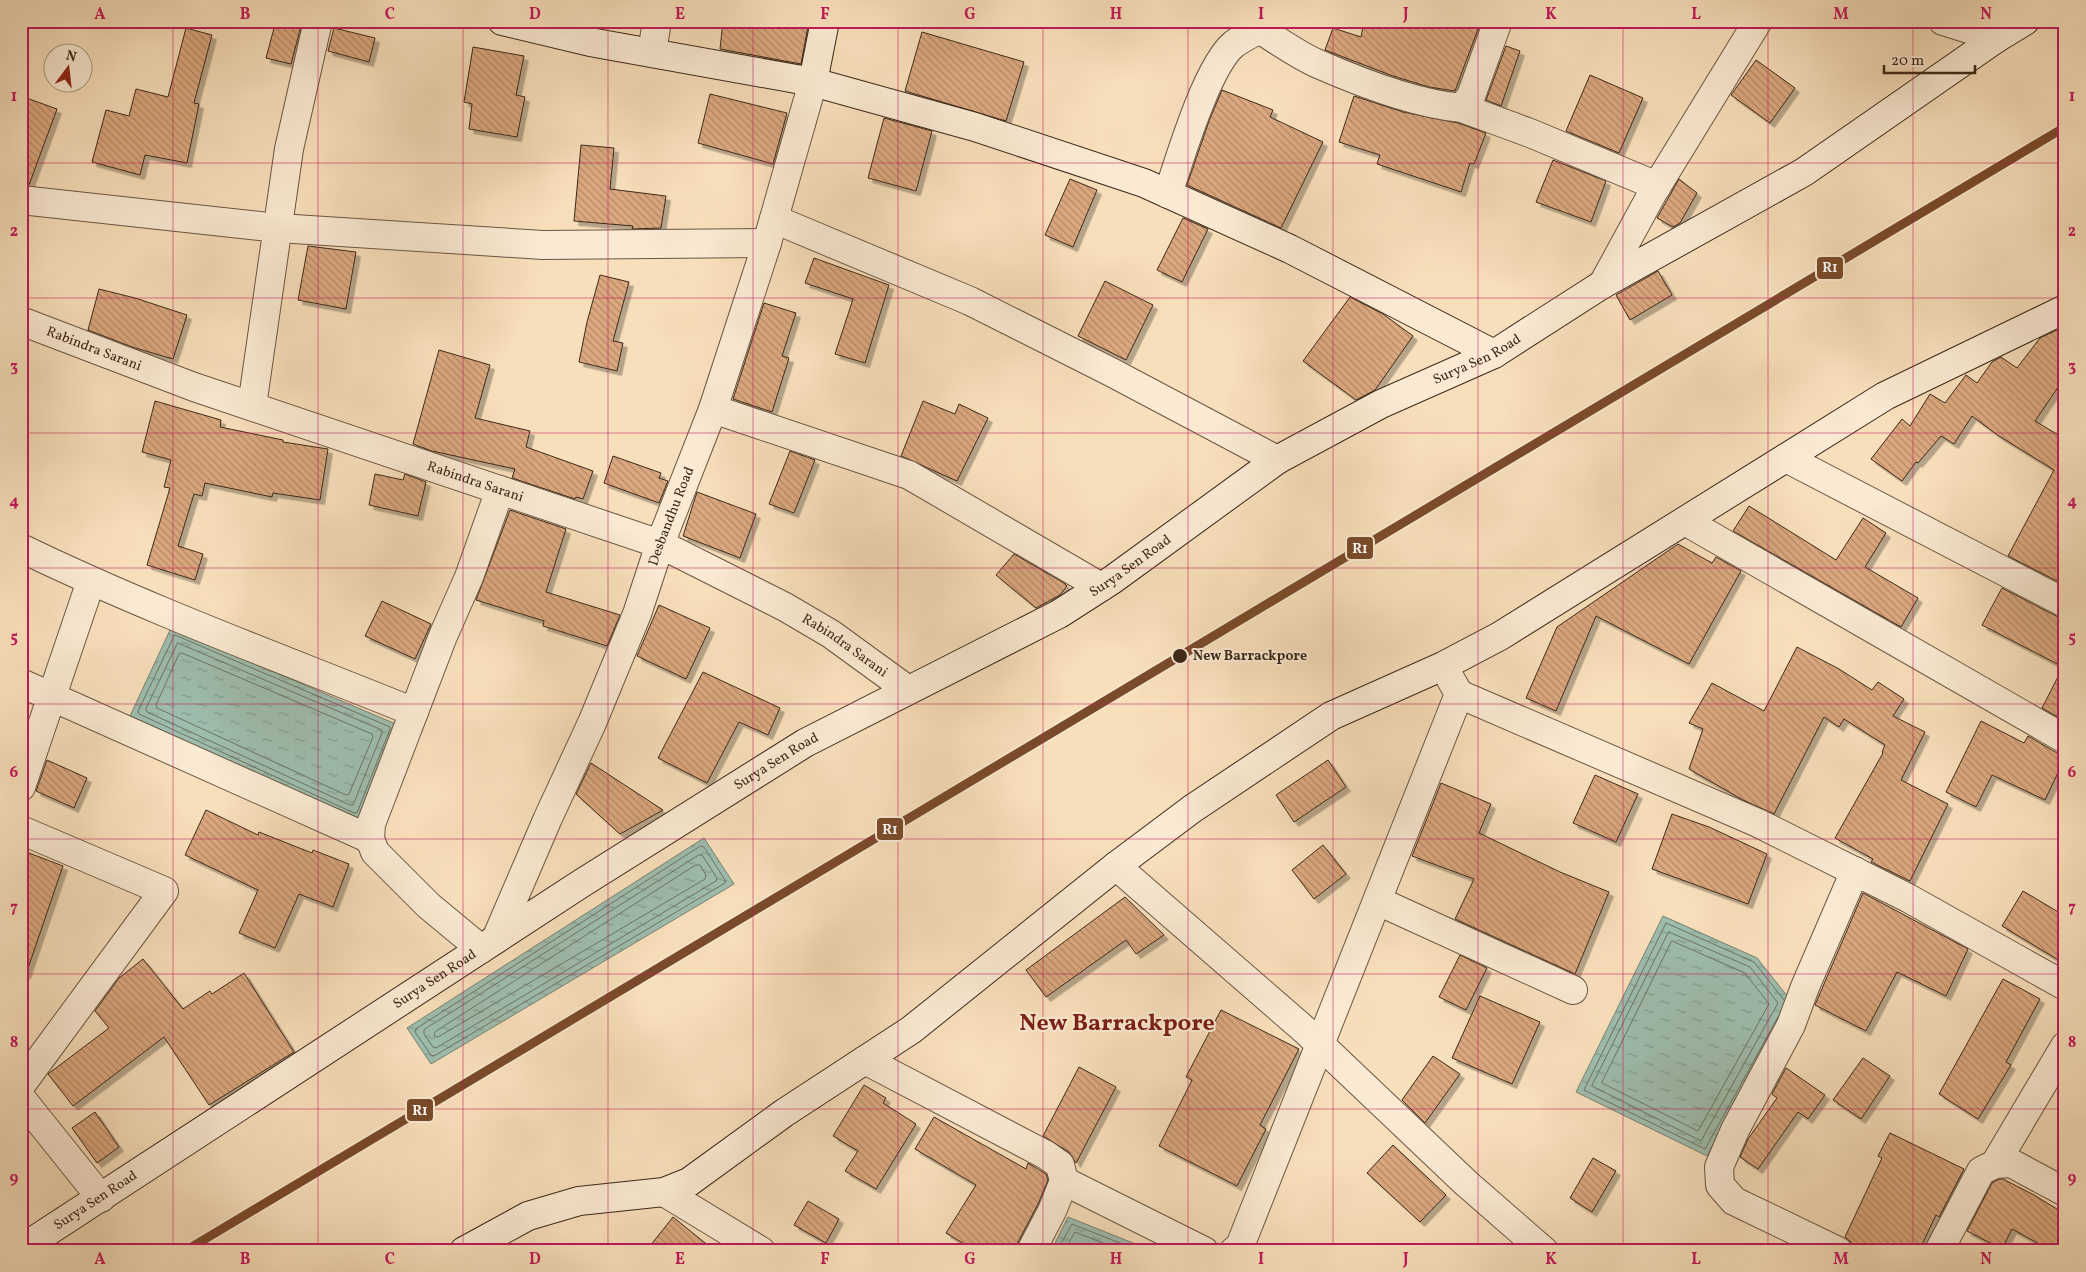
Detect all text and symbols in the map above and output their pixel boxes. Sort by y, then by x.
text: A [94,4,106,26]
text: B [240,4,251,26]
text: C [385,4,395,26]
text: D [529,4,541,26]
text: E [675,4,685,26]
text: F [820,4,830,26]
text: G [964,4,976,26]
text: H [1110,4,1122,26]
text: I [1258,4,1264,26]
text: J [1402,4,1409,26]
text: K [1545,4,1557,26]
text: L [1691,4,1701,26]
text: M [1833,4,1849,26]
text: N [1980,4,1992,26]
north arrow [42,42,92,92]
scale bar [1884,42,1975,74]
text: N [64,46,78,67]
text: 20 m [1891,51,1924,72]
text: 1 [11,86,17,108]
text: 1 [2069,86,2075,108]
text: 2 [10,221,18,243]
text: 2 [2068,221,2076,243]
line badge: R1 [1816,256,1844,280]
text: R1 [1822,259,1838,278]
street label: Rabindra Sarani [44,322,144,376]
street label: Surya Sen Road [1430,330,1525,389]
text: 3 [10,356,18,378]
text: 3 [2068,356,2076,378]
street label: Rabindra Sarani [425,457,526,507]
street label: Desbandhu Road [644,464,699,568]
text: 4 [9,491,19,513]
text: 4 [2067,491,2077,513]
street label: Surya Sen Road [1086,530,1175,602]
line badge: R1 [1346,536,1374,560]
text: R1 [1352,540,1368,559]
street label: Rabindra Sarani [798,609,892,682]
text: 5 [10,627,18,649]
text: 5 [2068,627,2076,649]
marker: New Barrackpore [1171,647,1189,665]
place label: New Barrackpore [1193,647,1307,666]
street label: Surya Sen Road [730,728,822,795]
text: 6 [10,762,19,784]
text: 6 [2068,762,2077,784]
line badge: R1 [876,817,904,841]
text: R1 [882,821,898,840]
text: 7 [10,897,18,919]
text: 7 [2068,897,2076,919]
street label: Surya Sen Road [389,945,480,1013]
district label: New Barrackpore [1019,1007,1215,1041]
text: 8 [10,1032,18,1054]
text: 8 [2068,1032,2076,1054]
line badge: R1 [406,1098,434,1122]
text: R1 [412,1102,428,1121]
street label: Surya Sen Road [50,1166,141,1235]
text: 9 [10,1168,19,1190]
text: 9 [2068,1168,2077,1190]
text: A [94,1249,106,1271]
text: B [240,1249,251,1271]
text: C [385,1249,395,1271]
text: D [529,1249,541,1271]
text: E [675,1249,685,1271]
text: F [820,1249,830,1271]
text: G [964,1249,976,1271]
text: H [1110,1249,1122,1271]
text: I [1258,1249,1264,1271]
text: J [1402,1249,1409,1271]
text: K [1545,1249,1557,1271]
text: L [1691,1249,1701,1271]
text: M [1833,1249,1849,1271]
text: N [1980,1249,1992,1271]

